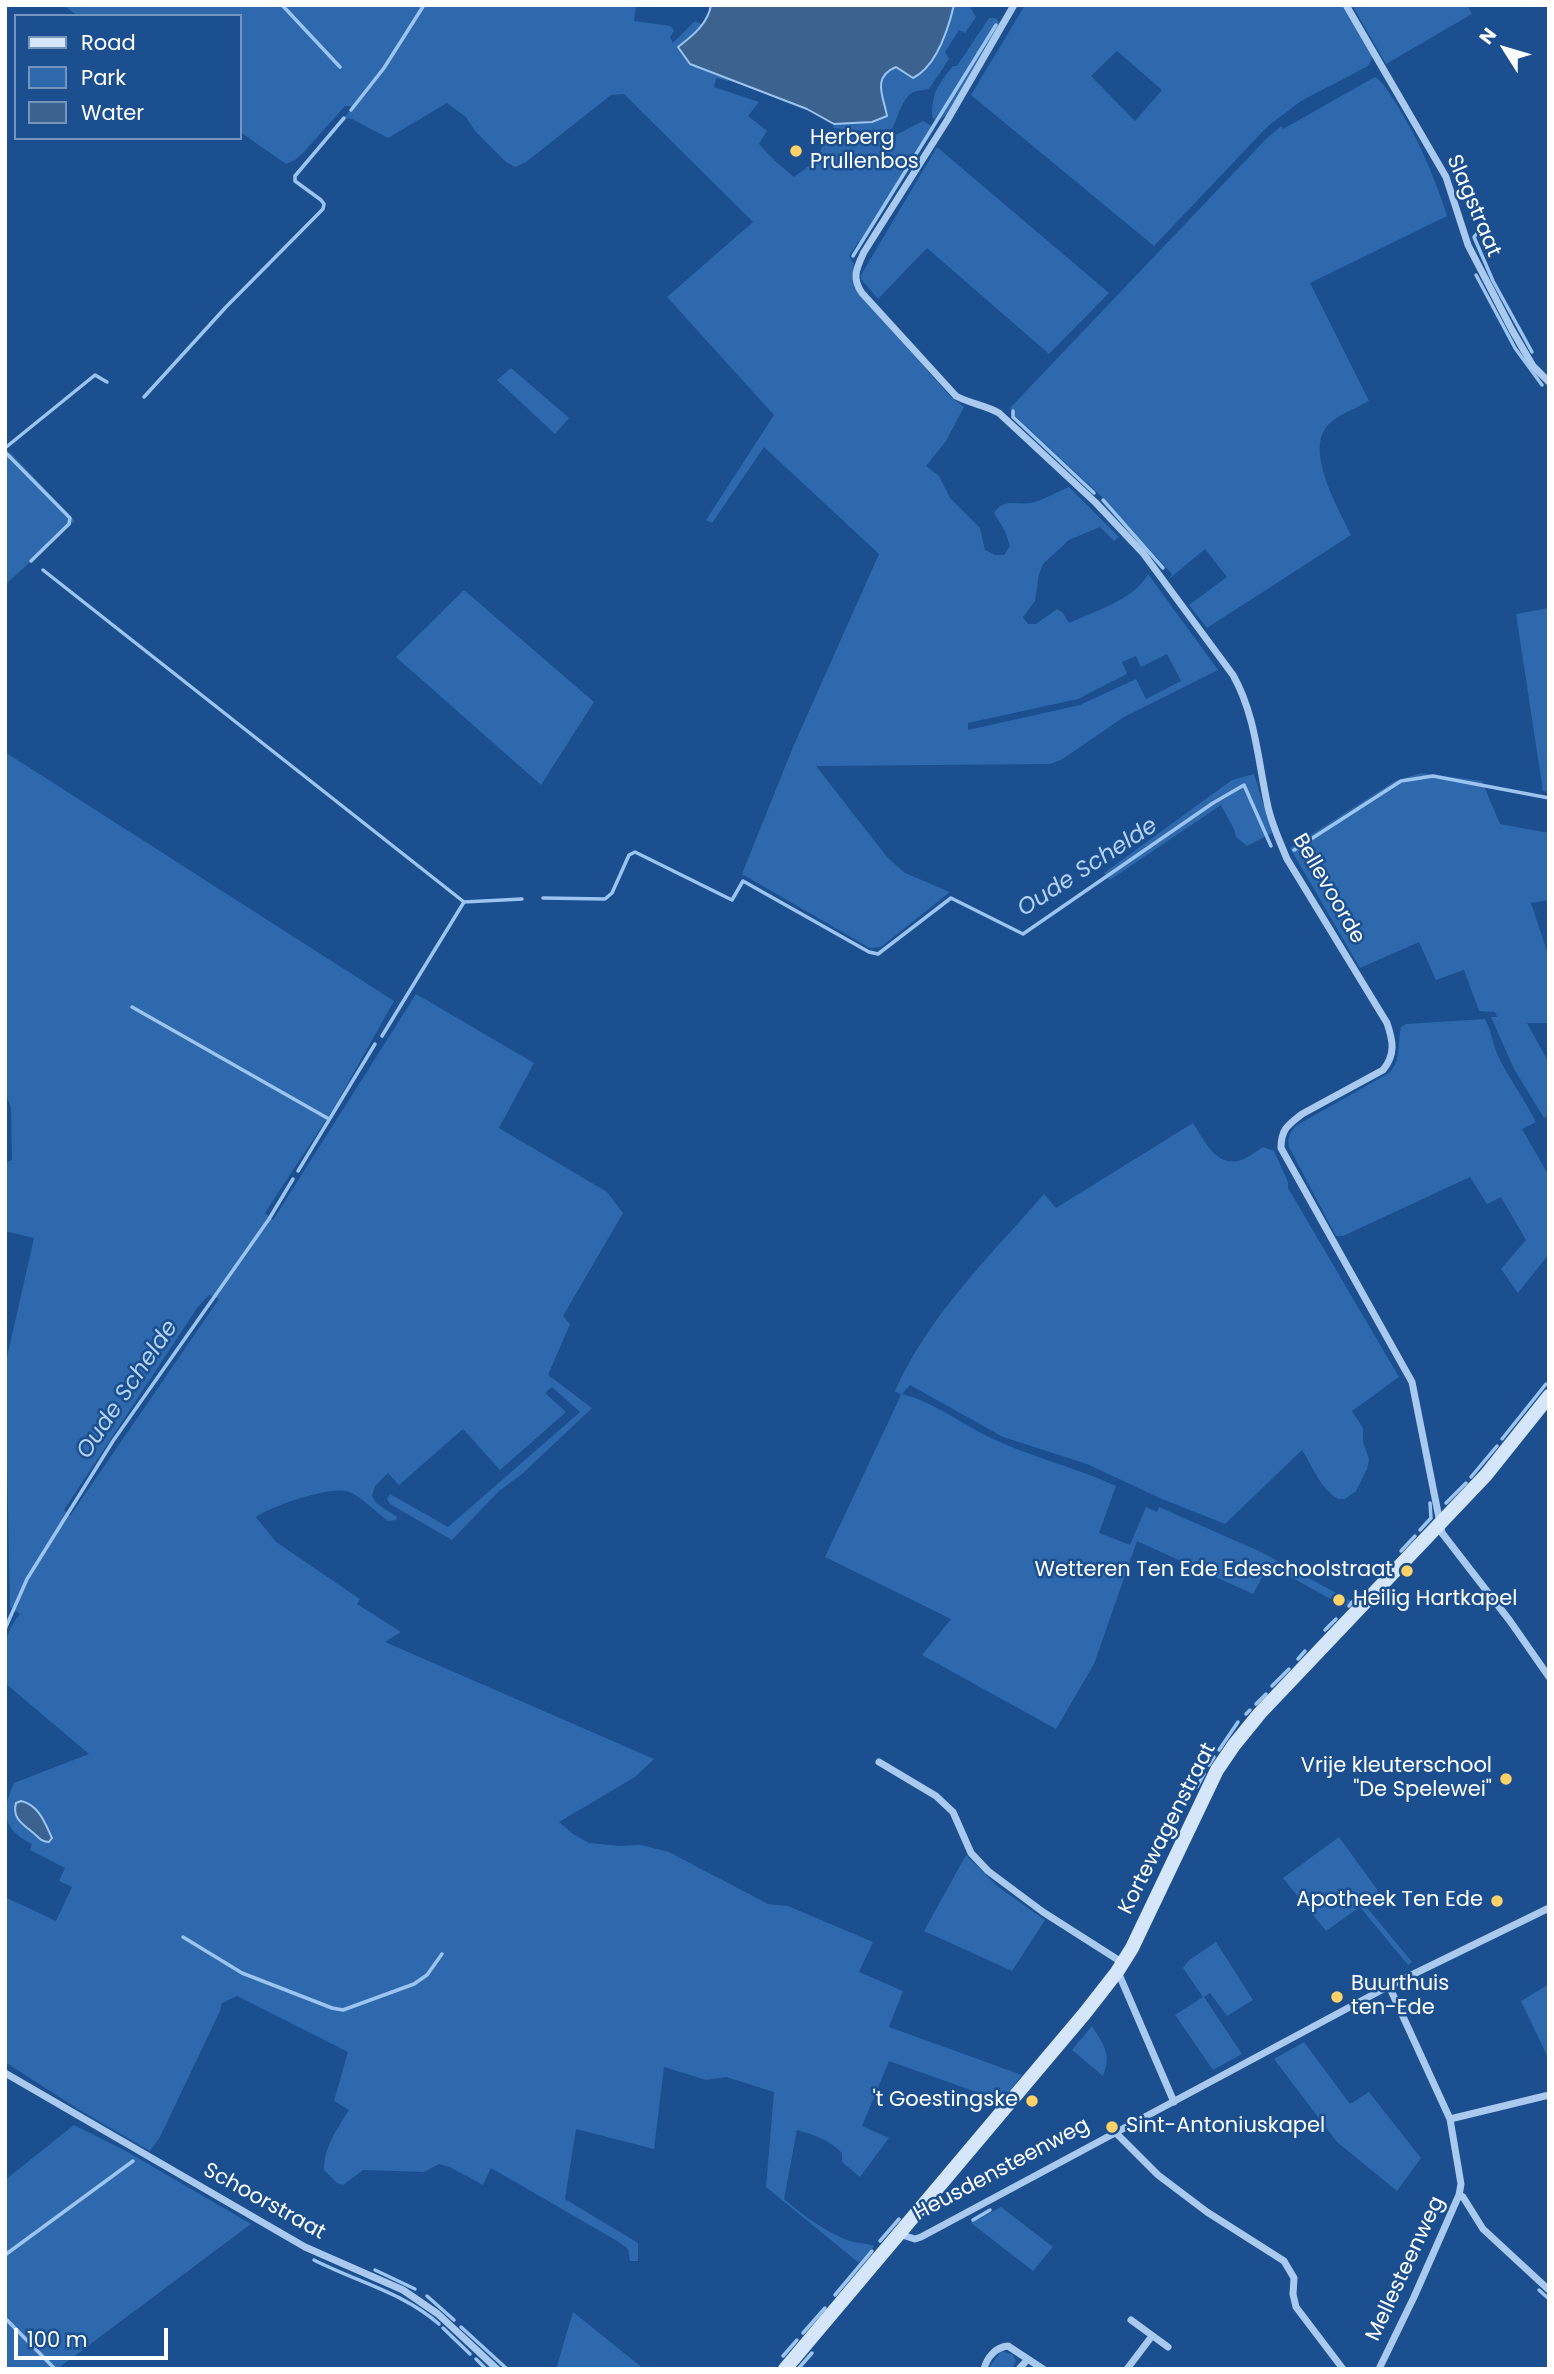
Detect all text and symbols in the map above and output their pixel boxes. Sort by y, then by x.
legend [14,14,242,140]
north arrow [1470,14,1540,84]
text: N [1473,22,1503,50]
text: Road [81,28,136,57]
text: Park [81,63,126,92]
text: Water [81,98,144,127]
place label: Herberg Prullenbos [810,126,919,176]
marker: Herberg Prullenbos [788,143,804,159]
street label: Slagstraat [1440,151,1506,261]
water label: Oude Schelde [1013,813,1163,923]
street label: Bellevoorde [1286,829,1370,949]
water label: Oude Schelde [71,1315,185,1465]
place label: Wetteren Ten Ede Edeschoolstraat [1035,1558,1393,1584]
marker: Wetteren Ten Ede Edeschoolstraat [1399,1563,1415,1579]
place label: Heilig Hartkapel [1353,1587,1517,1613]
marker: Heilig Hartkapel [1331,1592,1347,1608]
street label: Kortewagenstraat [1114,1739,1222,1919]
place label: Vrije kleuterschool "De Spelewei" [1301,1754,1492,1804]
marker: Vrije kleuterschool "De Spelewei" [1498,1771,1514,1787]
place label: Apotheek Ten Ede [1296,1888,1483,1914]
marker: Apotheek Ten Ede [1489,1893,1505,1909]
place label: Buurthuis ten-Ede [1351,1972,1449,2022]
marker: Buurthuis ten-Ede [1329,1989,1345,2005]
place label: 't Goestingske [872,2088,1018,2114]
marker: 't Goestingske [1024,2093,1040,2109]
street label: Heusdensteenweg [910,2113,1094,2227]
place label: Sint-Antoniuskapel [1126,2114,1325,2140]
marker: Sint-Antoniuskapel [1104,2119,1120,2135]
street label: Schoorstraat [199,2158,329,2246]
street label: Mellesteenweg [1361,2193,1451,2345]
scale bar [18,2314,172,2358]
text: 100 m [27,2325,87,2354]

